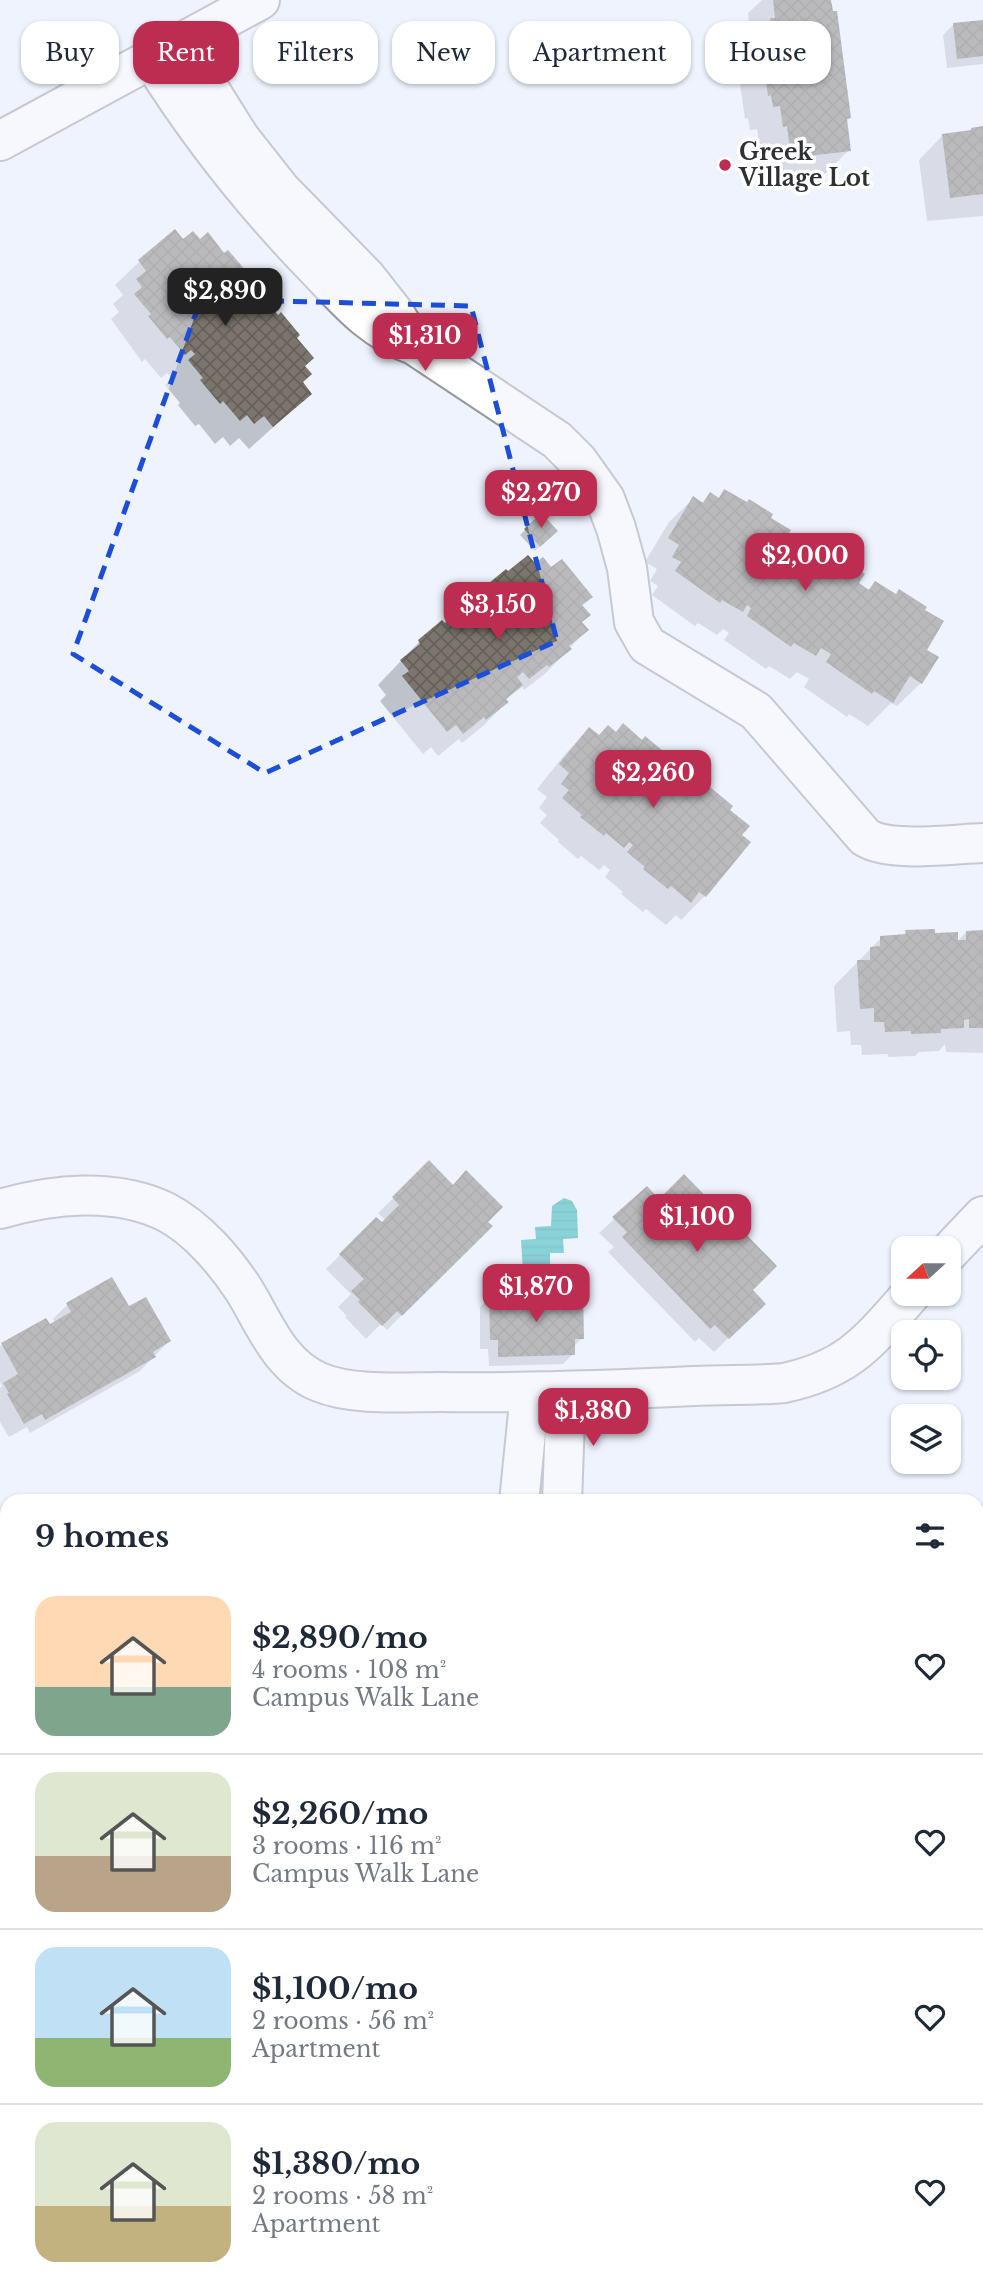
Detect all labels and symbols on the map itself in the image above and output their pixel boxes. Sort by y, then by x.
place label: Greek Village Lot [738,138,870,192]
marker: Greek Village Lot [717,157,733,173]
pin: $2,890 [168,268,282,328]
pin: $1,310 [368,314,482,373]
pin: $2,270 [484,470,598,530]
pin: $2,000 [748,534,862,593]
pin: $3,150 [441,582,555,642]
pin: $2,260 [596,750,710,810]
pin: $1,100 [640,1194,754,1254]
north arrow [891,1236,961,1306]
pin: $1,870 [479,1264,593,1324]
pin: $1,380 [536,1388,650,1448]

